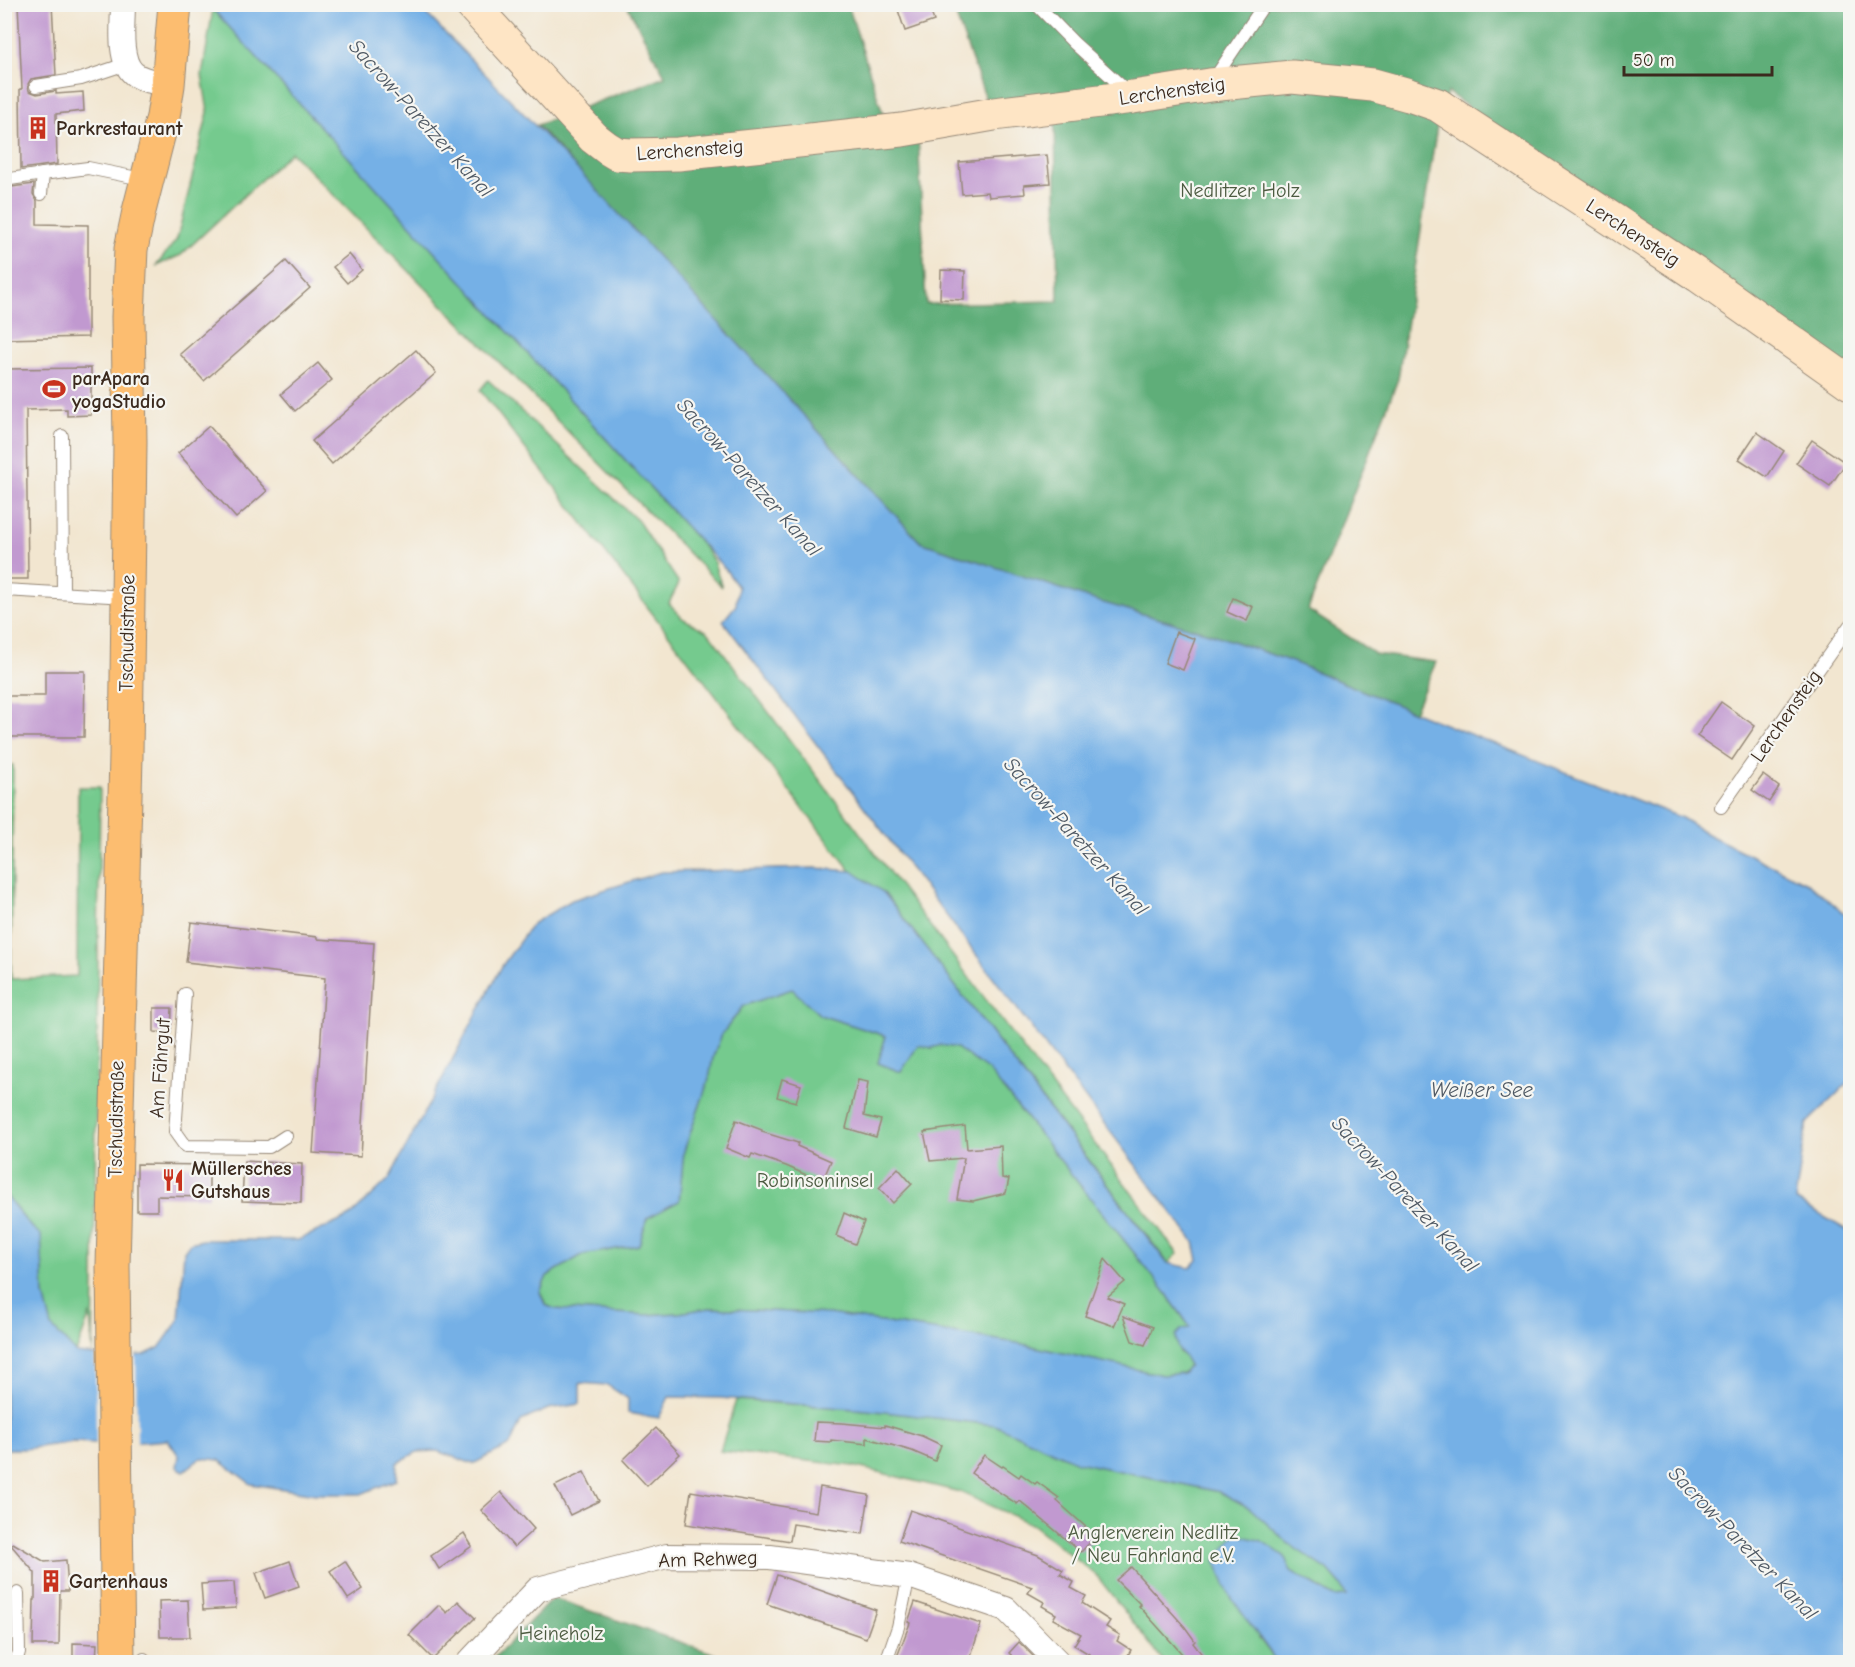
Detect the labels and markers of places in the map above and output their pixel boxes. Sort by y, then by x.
building icon: Parkrestaurant [25,115,51,141]
place label: Parkrestaurant [56,117,183,140]
place label: parApara yogaStudio [72,367,166,413]
sports icon: parApara yogaStudio [41,376,67,402]
place label: Müllersches Gutshaus [191,1157,292,1203]
restaurant icon: Müllersches Gutshaus [160,1167,186,1193]
building icon: Gartenhaus [38,1568,64,1594]
place label: Gartenhaus [69,1570,168,1593]

